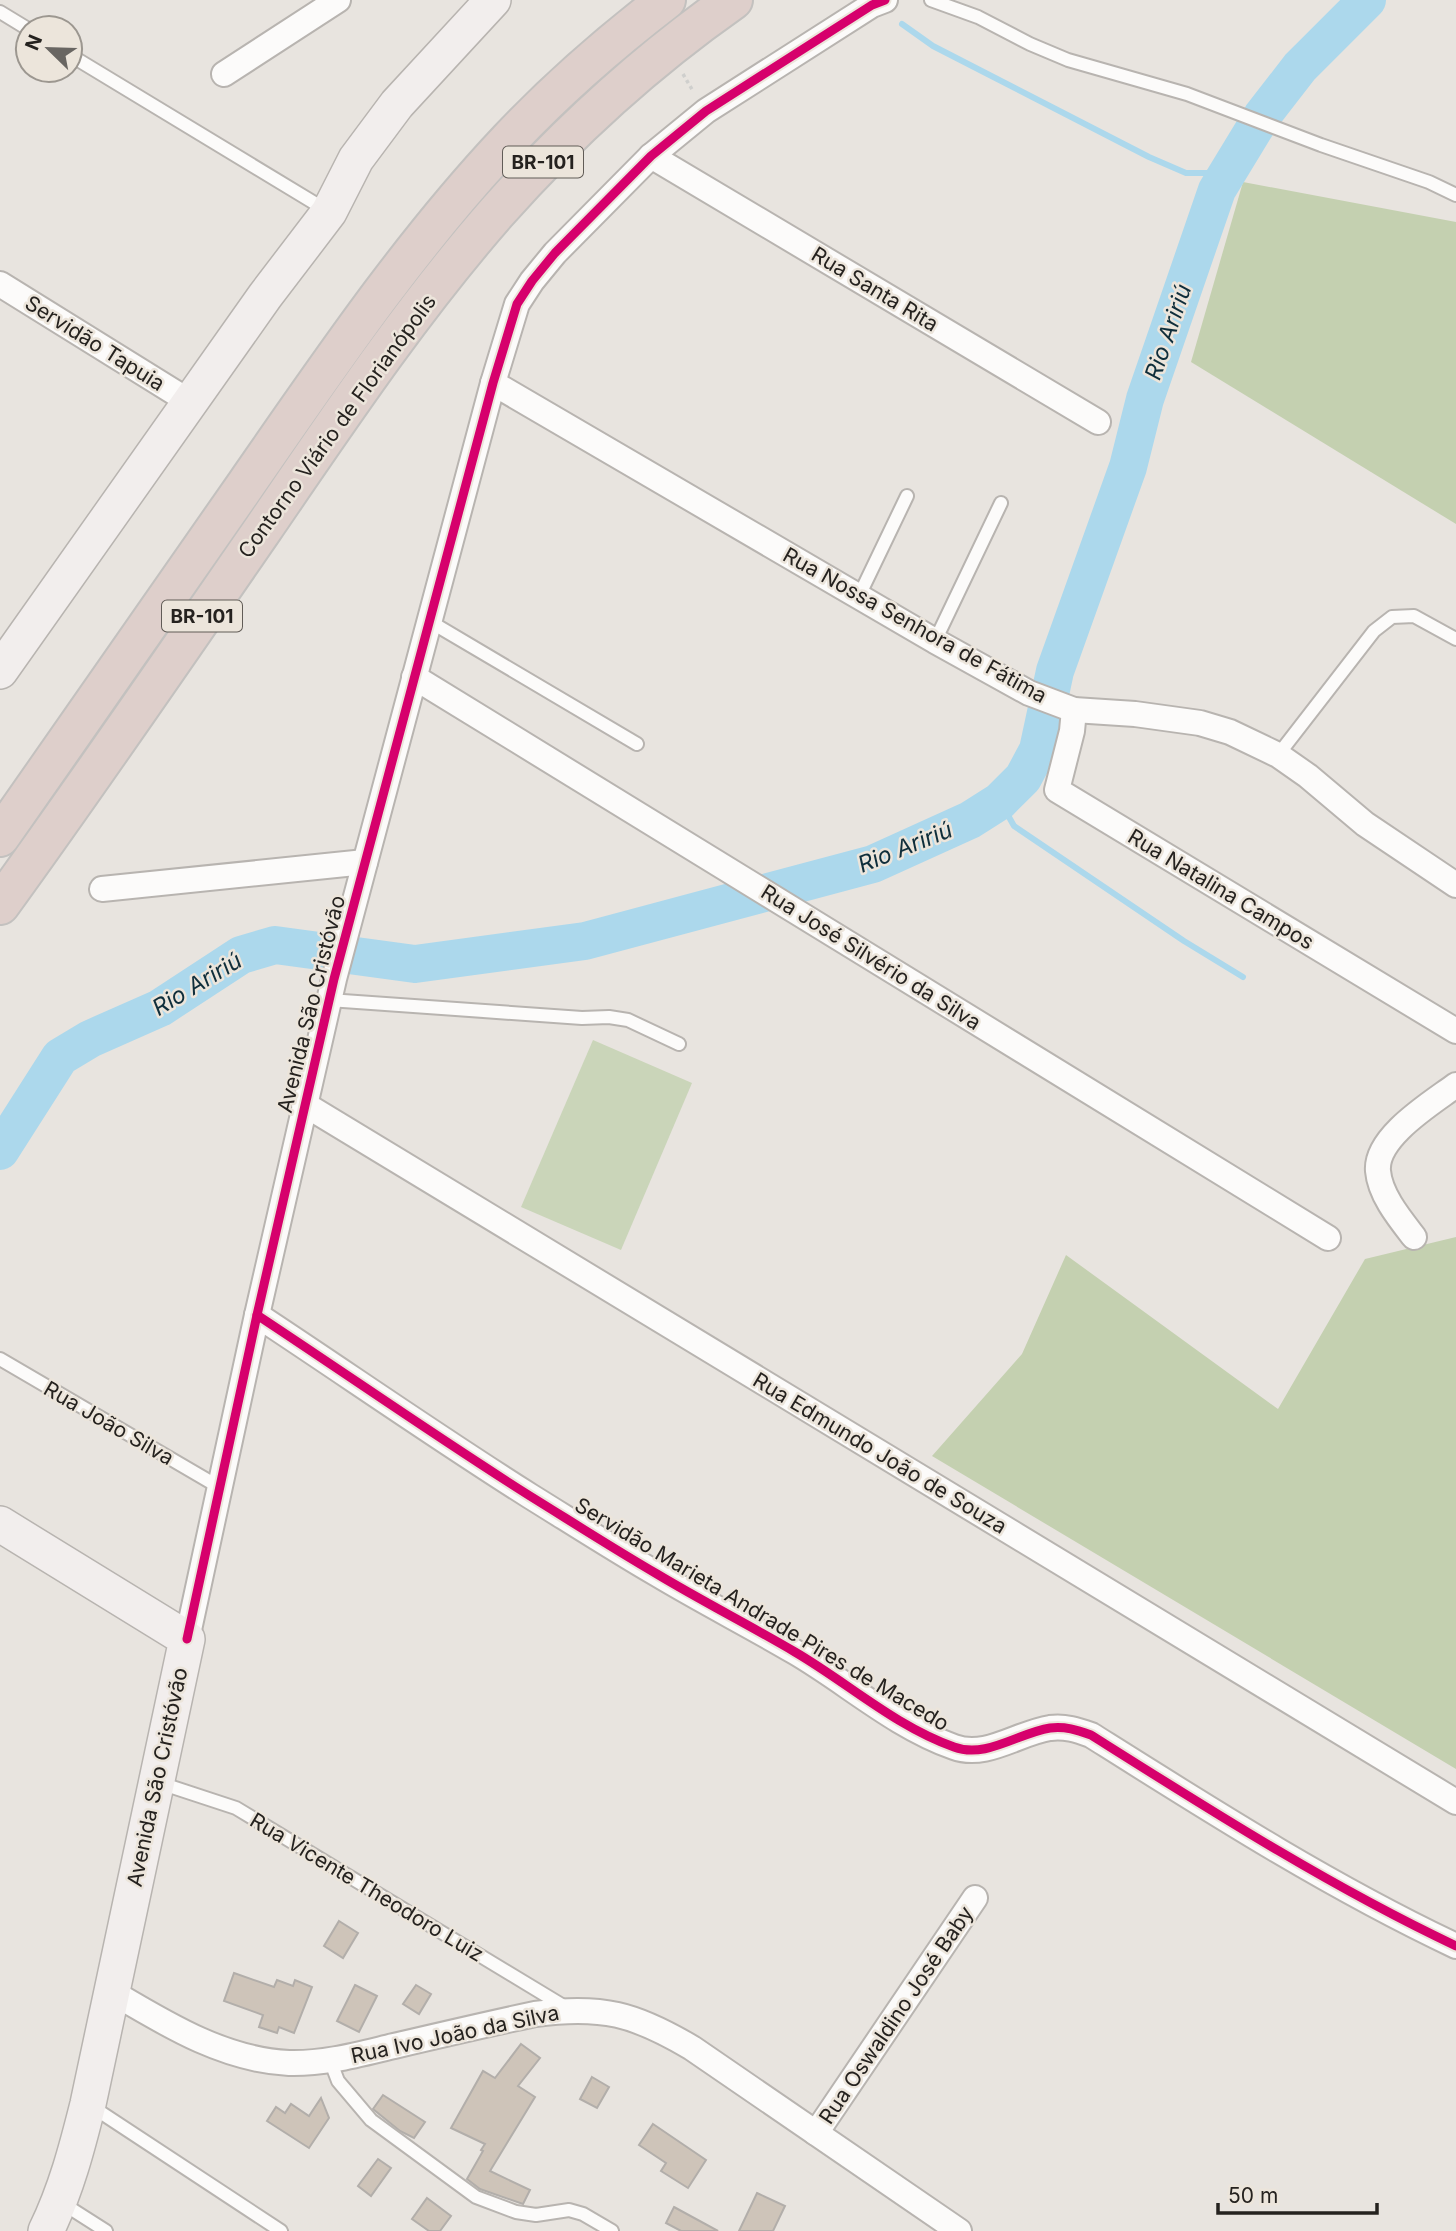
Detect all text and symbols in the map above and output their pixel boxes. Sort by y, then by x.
north arrow [14,14,84,84]
text: N [20,31,47,54]
road number: BR-101 [503,146,583,178]
street label: Rua Santa Rita [807,241,943,337]
water label: Rio Aririú [1139,280,1197,384]
street label: Contorno Viário de Florianópolis [233,289,441,563]
street label: Servidão Tapuia [21,290,169,396]
street label: Rua Nossa Senhora de Fátima [779,542,1051,708]
road number: BR-101 [162,600,242,632]
water label: Rio Aririú [854,815,956,879]
street label: Rua Natalina Campos [1124,824,1318,954]
street label: Rua José Silvério da Silva [756,879,986,1035]
street label: Avenida São Cristóvão [272,893,350,1115]
water label: Rio Aririú [147,946,247,1022]
street label: Rua Edmundo João de Souza [749,1367,1011,1539]
street label: Rua João Silva [40,1376,178,1470]
street label: Servidão Marieta Andrade Pires de Macedo [570,1492,954,1736]
street label: Avenida São Cristóvão [122,1665,192,1889]
street label: Rua Vicente Theodoro Luiz [246,1807,488,1967]
street label: Rua Oswaldino José Baby [814,1901,978,2129]
street label: Rua Ivo João da Silva [349,2000,561,2068]
scale bar [1218,2172,1377,2216]
text: 50 m [1228,2183,1278,2208]

